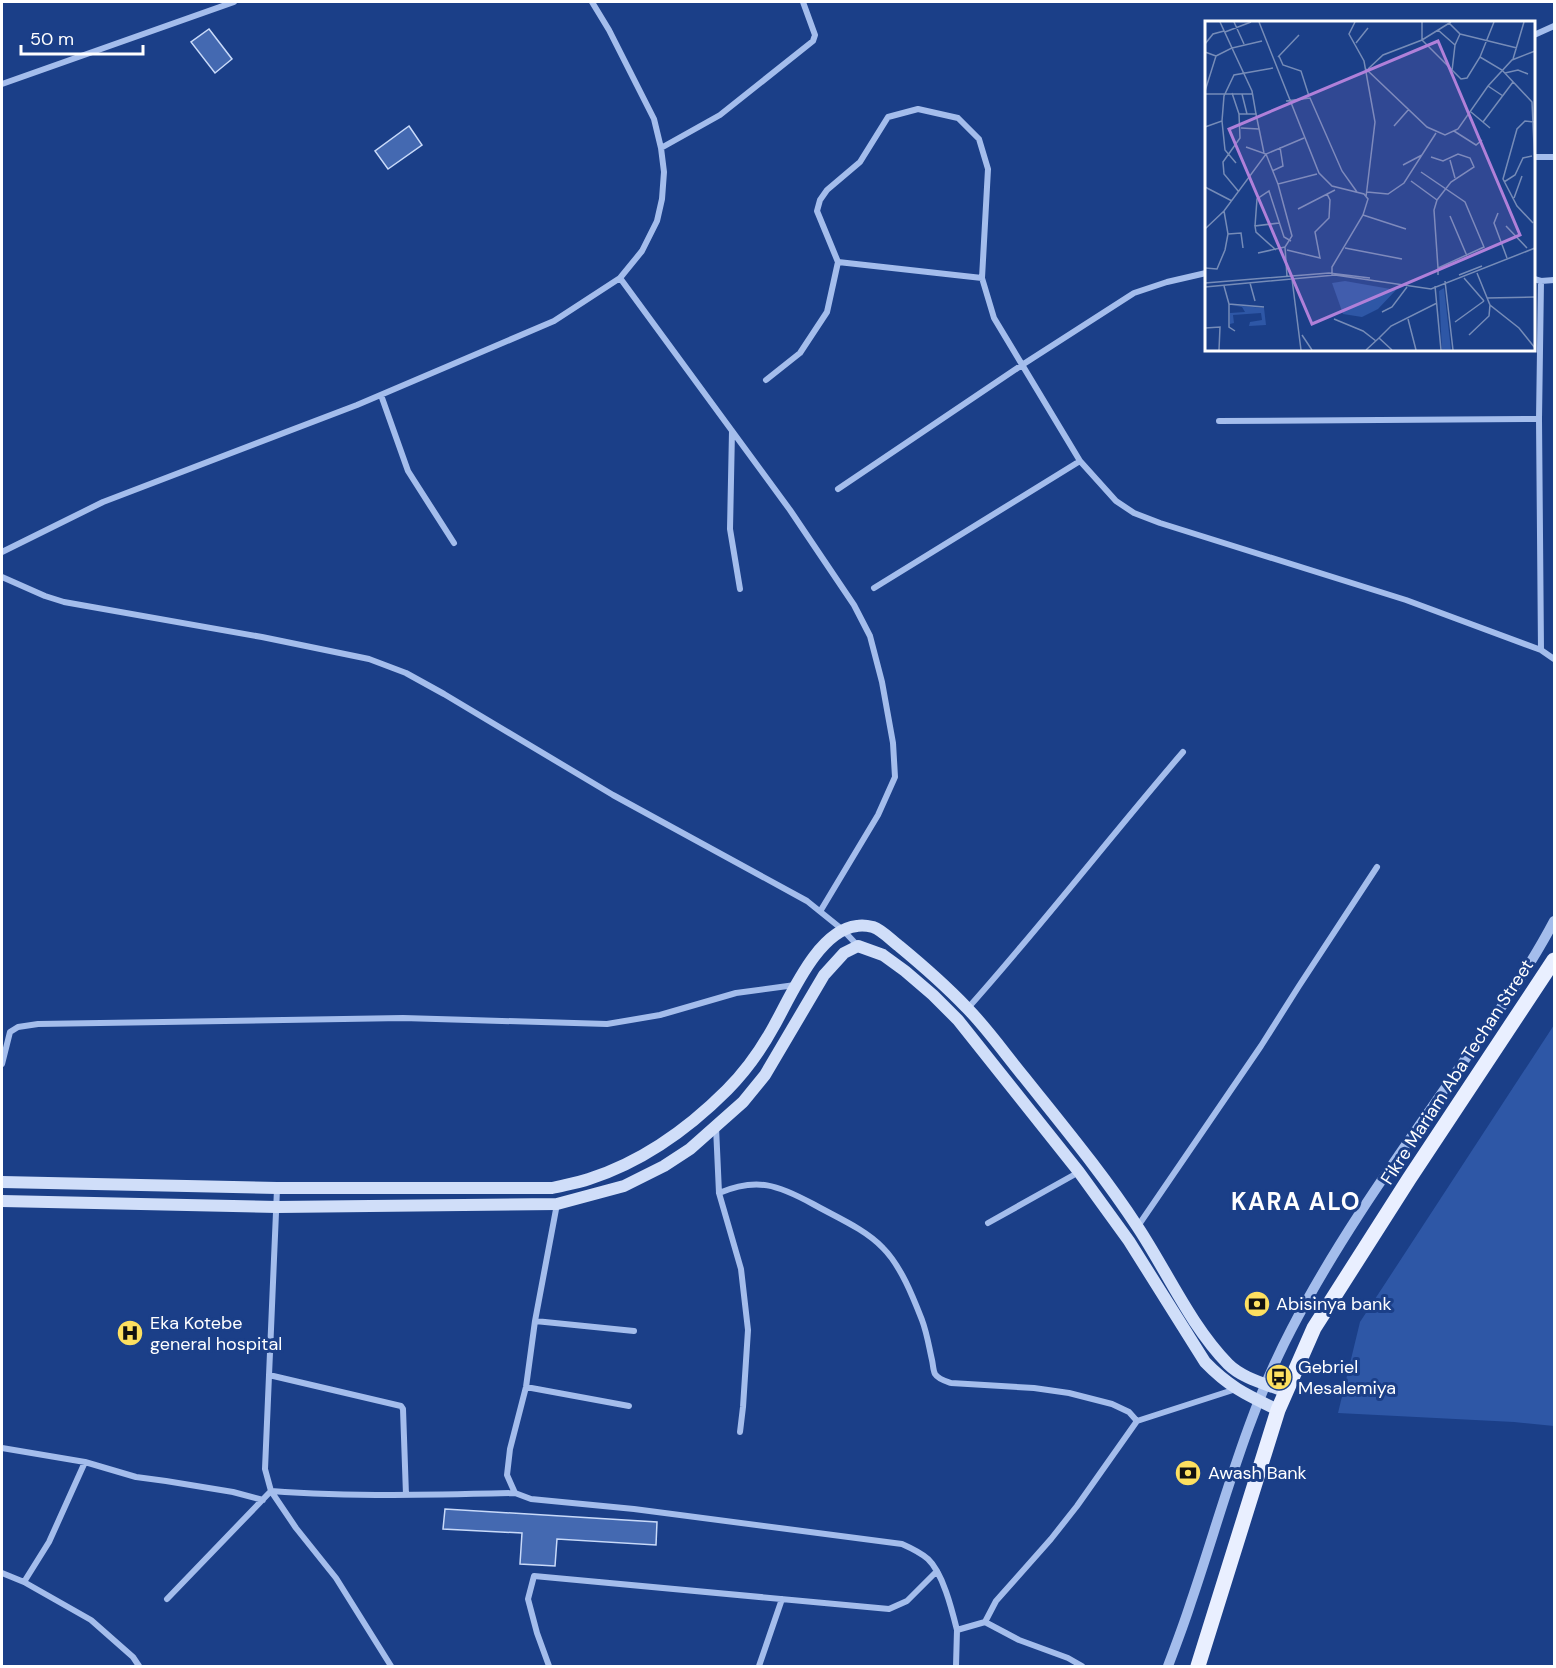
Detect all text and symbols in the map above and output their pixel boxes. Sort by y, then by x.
scale bar [21,18,142,56]
inset map [1205,21,1535,351]
text: 50 m [30,27,74,51]
street label: Fikre Mariam Aba Techan Street [1375,955,1539,1189]
district label: KARA ALO [1231,1186,1361,1217]
bank icon: Abisinya bank [1242,1289,1272,1319]
place label: Abisinya bank [1276,1292,1391,1316]
place label: Eka Kotebe general hospital [150,1311,282,1356]
hospital icon: Eka Kotebe general hospital [115,1318,145,1348]
place label: Gebriel Mesalemiya [1298,1355,1396,1400]
bus stop icon: Gebriel Mesalemiya [1264,1362,1294,1392]
bank icon: Awash Bank [1173,1458,1203,1488]
place label: Awash Bank [1208,1461,1307,1485]

